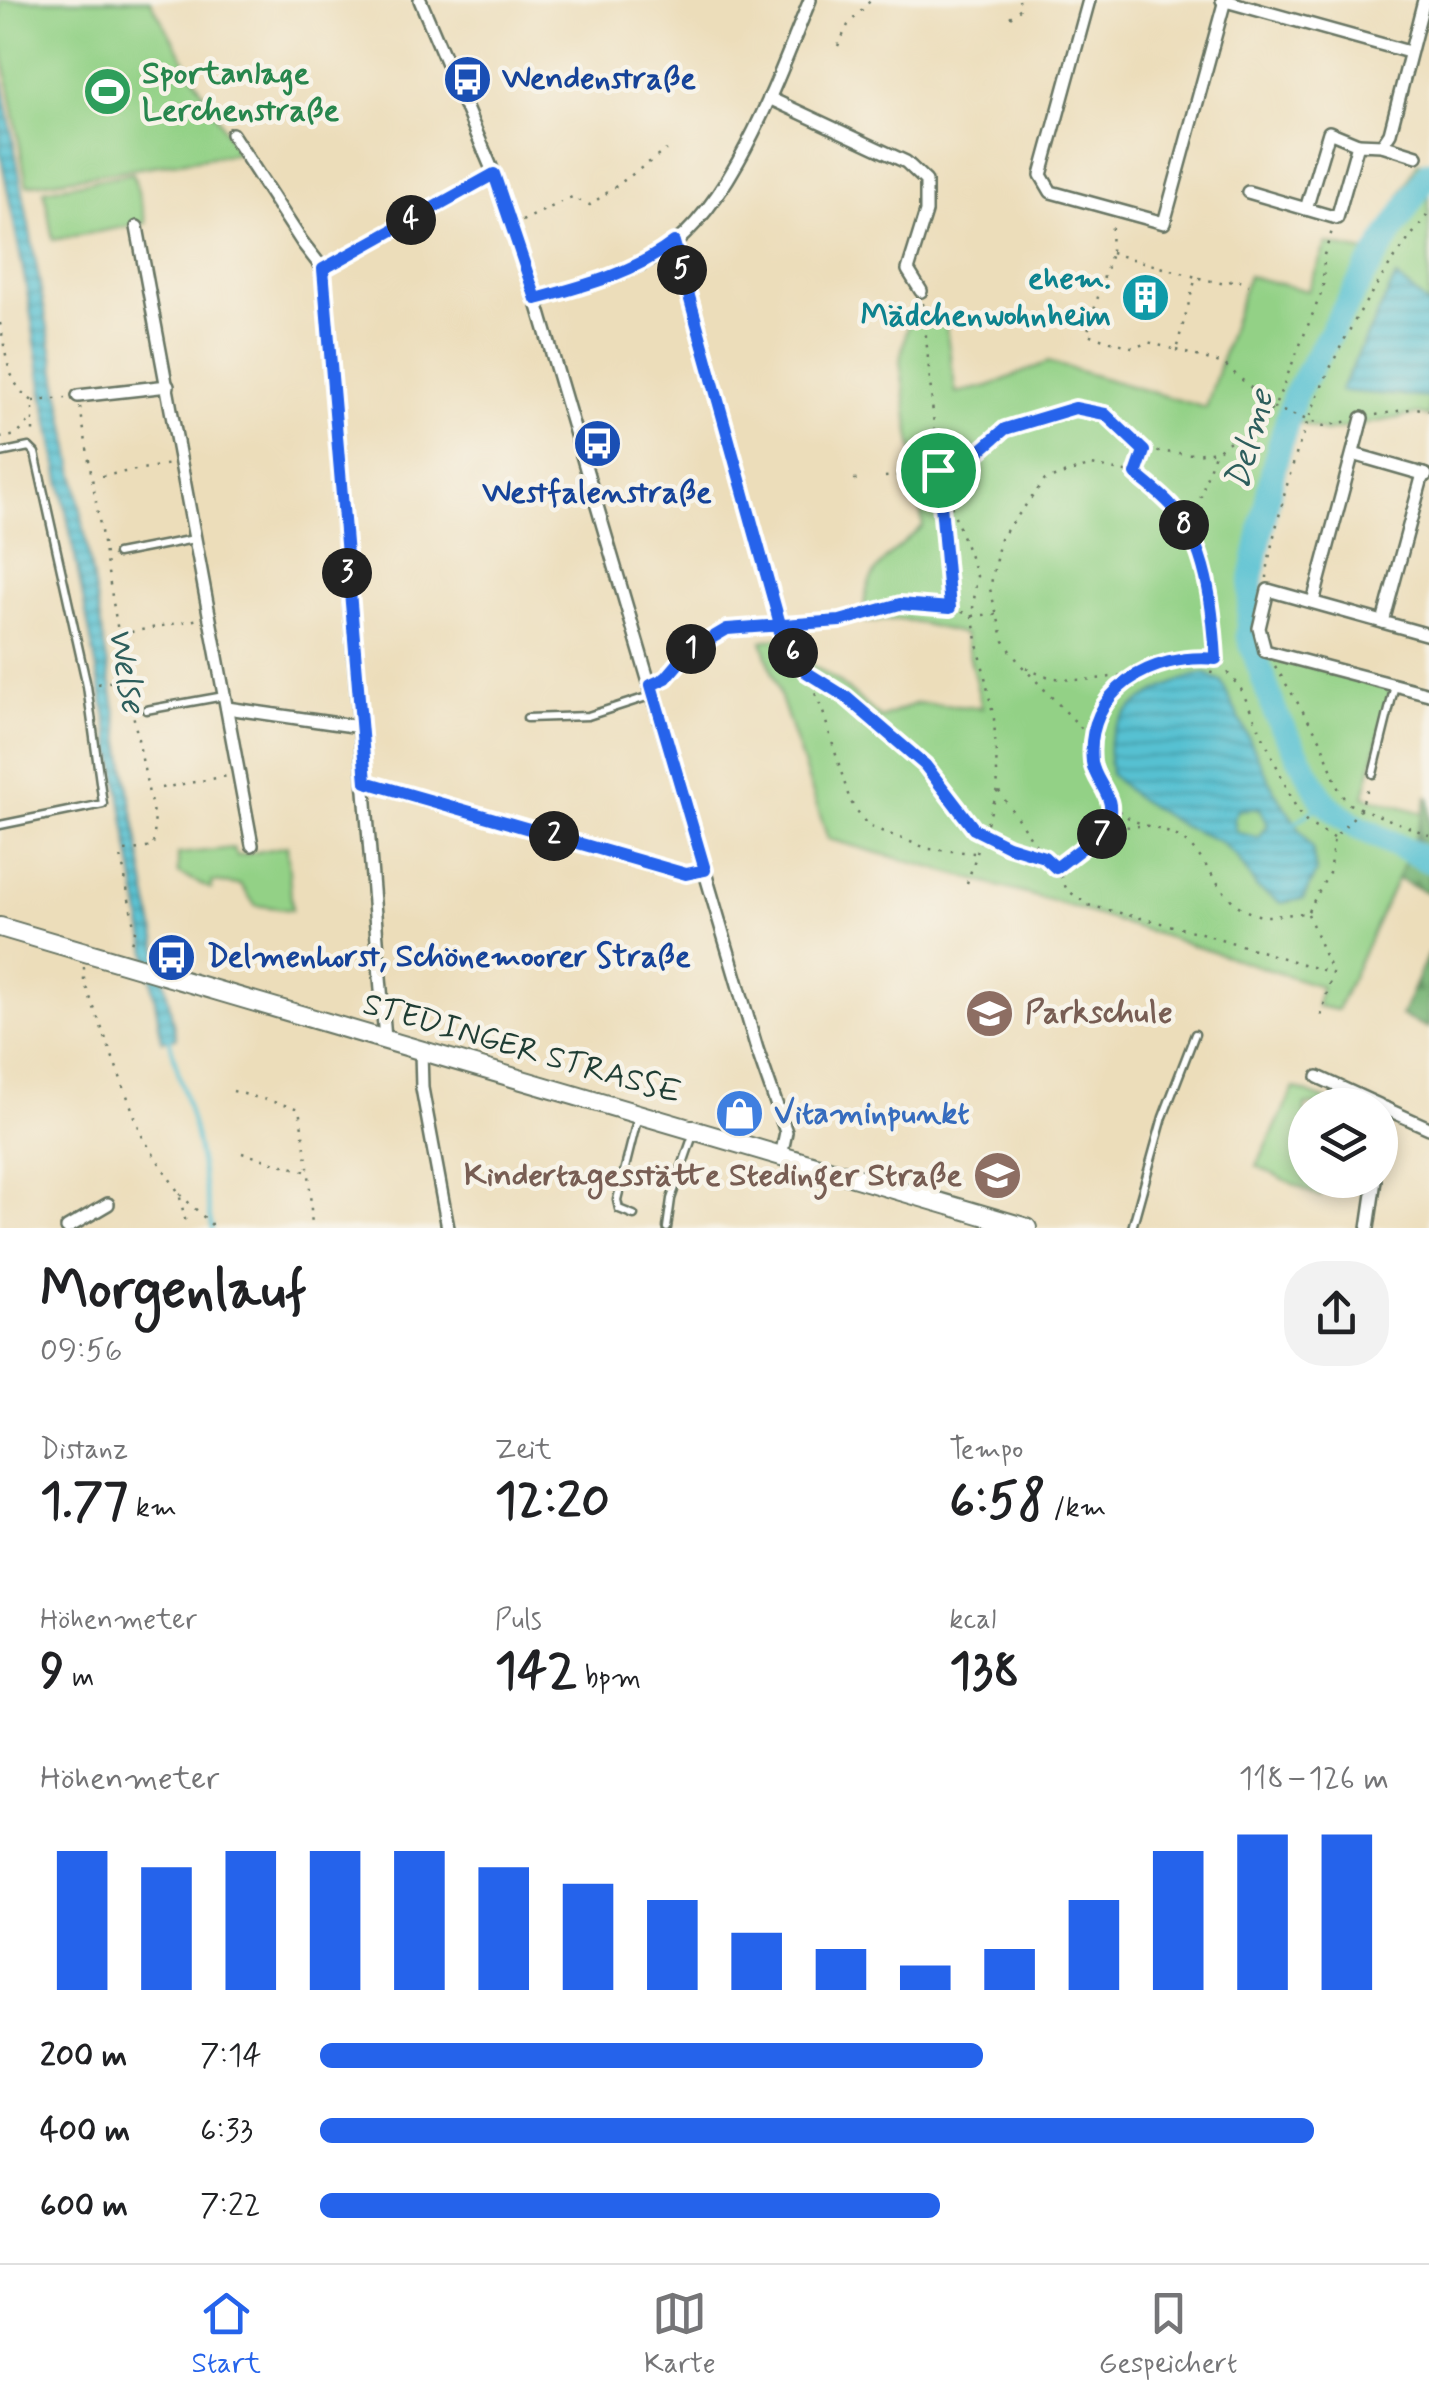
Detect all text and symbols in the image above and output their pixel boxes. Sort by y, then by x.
place label: Sportanlage Lerchenstraße [142,53,340,132]
bus stop icon: Wendenstraße [441,53,493,105]
place label: Wendenstraße [502,58,696,100]
sports icon: Sportanlage Lerchenstraße [81,66,133,118]
pin: 4 [386,195,436,245]
text: 4 [403,201,419,238]
pin: 5 [657,245,707,295]
text: 5 [674,251,690,288]
place label: ehem. Mädchenwohnheim [861,258,1111,337]
building icon: ehem. Mädchenwohnheim [1120,271,1172,323]
water label: Delme [1215,383,1286,495]
bus stop icon: Westfalenstraße [571,417,623,469]
pin [896,428,981,513]
icon: arrive [911,443,966,498]
place label: Westfalenstraße [482,472,712,514]
pin: 8 [1159,500,1209,550]
text: 8 [1176,506,1192,543]
pin: 3 [322,548,372,598]
text: 3 [341,554,353,591]
water label: Welse [96,624,156,718]
pin: 1 [666,624,716,674]
pin: 6 [768,628,818,678]
text: 1 [685,630,697,667]
text: 6 [786,634,800,671]
pin: 7 [1077,809,1127,859]
pin: 2 [529,811,579,861]
text: 7 [1094,815,1111,852]
text: 2 [547,817,561,854]
bus stop icon: Delmenhorst, Schönemoorer Straße [146,931,198,983]
place label: Delmenhorst, Schönemoorer Straße [207,936,691,978]
street label: STEDINGER STRASSE [358,983,686,1115]
school or university icon: Parkschule [964,987,1016,1039]
place label: Parkschule [1025,992,1173,1034]
shop icon: Vitaminpunkt [713,1088,765,1140]
map controls [1288,1088,1398,1198]
button: layers [1288,1088,1398,1198]
place label: Vitaminpunkt [774,1093,969,1135]
school or university icon: Kindertagesstätte Stedinger Straße [971,1150,1023,1202]
place label: Kindertagesstätte Stedinger Straße [464,1155,962,1201]
text: Morgenlauf [40,1256,307,1328]
button: share [1284,1261,1389,1366]
text: 09:56 [40,1330,122,1372]
text: Distanz [40,1432,128,1469]
text: Zeit [495,1432,552,1469]
text: Tempo [949,1432,1023,1469]
text: 1.77 [40,1469,128,1535]
text: 12:20 [495,1469,610,1535]
text: 6:58 [949,1469,1046,1535]
text: km [128,1490,177,1527]
text: /km [1046,1490,1106,1527]
text: Höhenmeter [40,1602,197,1639]
text: Puls [495,1602,542,1639]
text: kcal [949,1602,996,1639]
text: 9 [40,1639,65,1705]
text: 142 [495,1639,577,1705]
text: 138 [949,1639,1020,1705]
text: m [65,1660,94,1697]
text: bpm [577,1660,641,1697]
text: Höhenmeter [40,1758,219,1800]
text: 118–126 m [1239,1758,1389,1800]
text: 200 m [40,2035,127,2077]
text: 7:14 [200,2035,262,2077]
text: 400 m [40,2110,130,2152]
text: 6:33 [200,2110,253,2152]
text: 600 m [40,2185,128,2227]
text: 7:22 [200,2185,261,2227]
tab: Start [192,2286,261,2383]
tab: Karte [644,2286,716,2383]
tab: Gespeichert [1099,2286,1237,2383]

